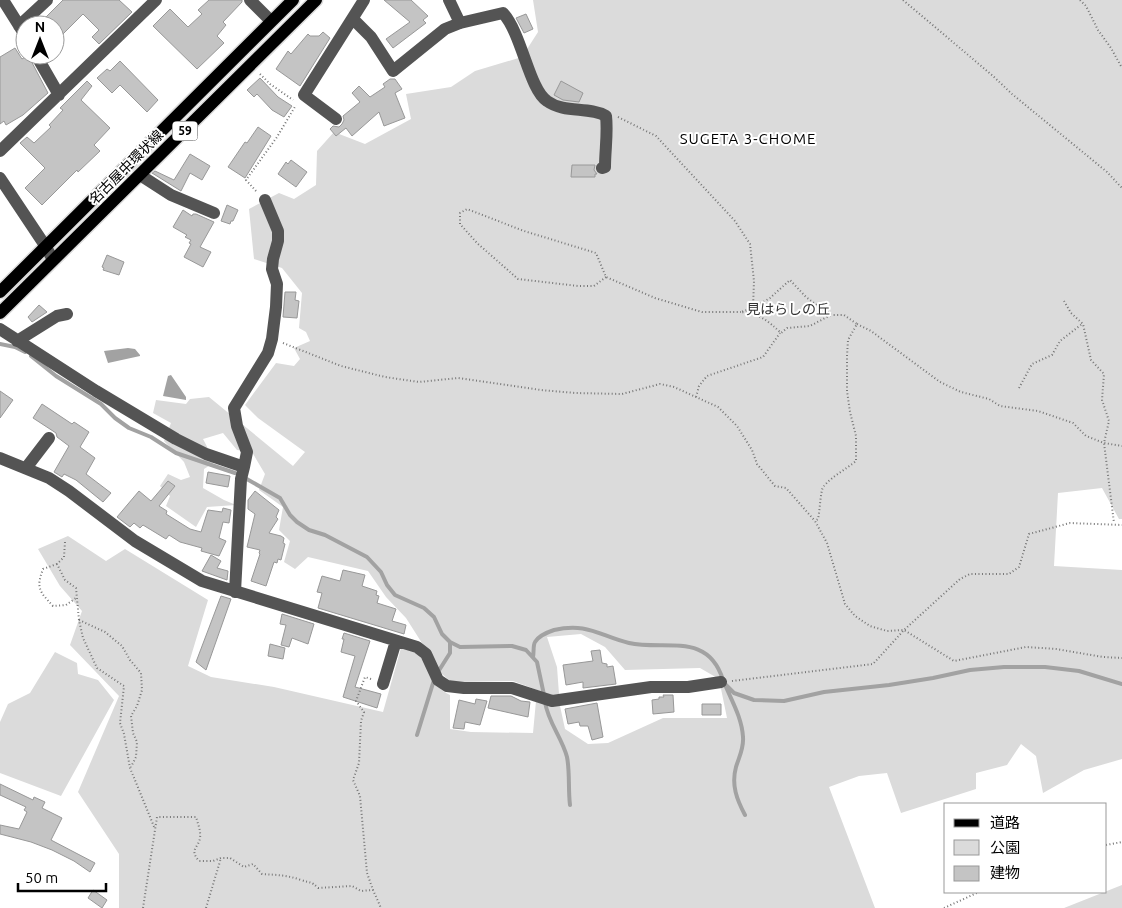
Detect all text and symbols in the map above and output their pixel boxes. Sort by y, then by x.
north arrow [15,15,65,65]
text: N [35,19,45,35]
road number: 59 [172,122,198,140]
street label: 名古屋中環状線 [86,127,166,207]
district label: SUGETA 3-CHOME [680,130,816,147]
park label: 見はらしの丘 [746,301,830,317]
legend [944,803,1107,893]
text: 道路 [990,814,1020,831]
text: 公園 [990,839,1020,856]
scale bar [18,860,105,892]
text: 建物 [990,864,1020,881]
text: 50 m [25,869,58,886]

